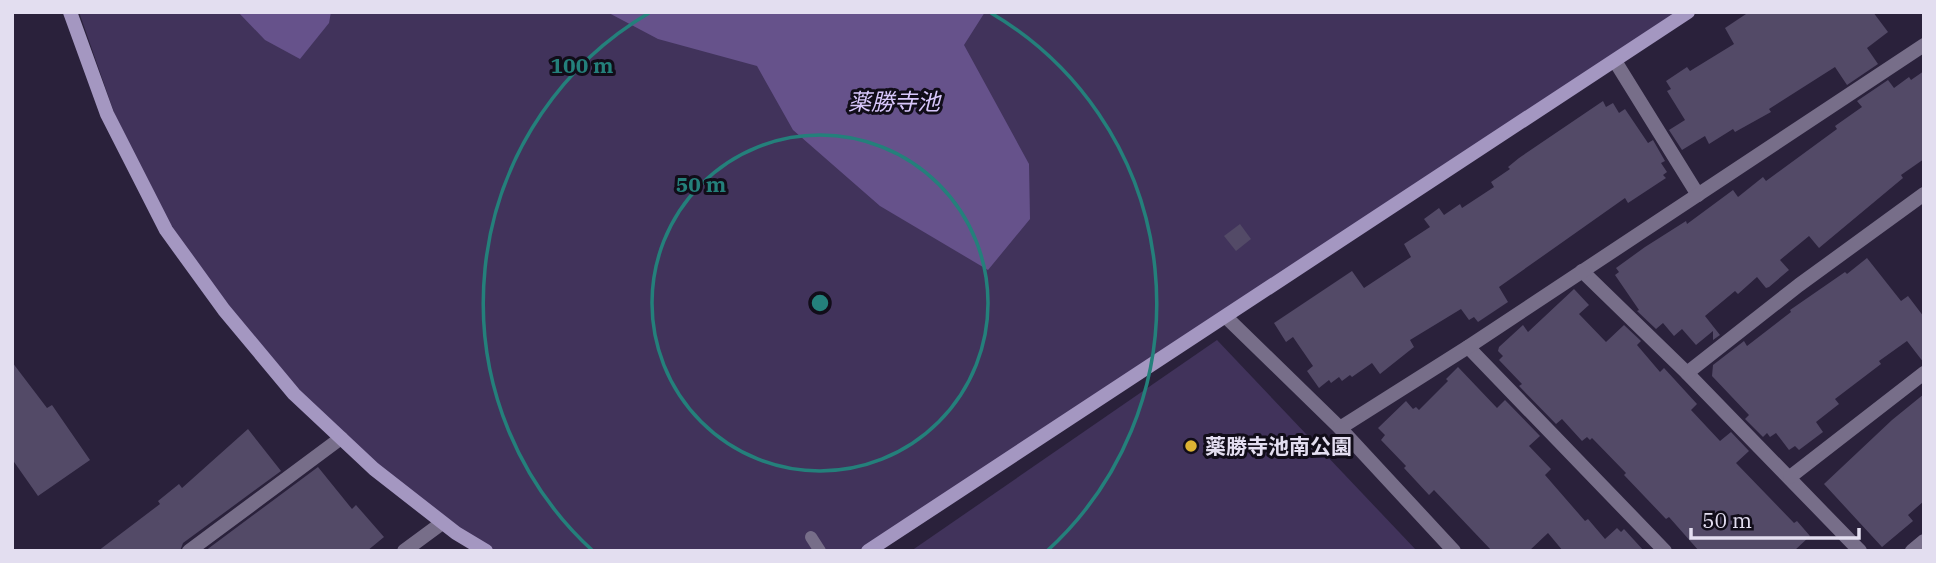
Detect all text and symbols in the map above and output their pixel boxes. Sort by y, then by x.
text: 100 m [550,51,614,79]
water label: 薬勝寺池 [848,86,942,116]
text: 50 m [676,170,726,198]
centre of rings [808,291,832,315]
place label: 薬勝寺池南公園 [1205,432,1352,460]
marker: 薬勝寺池南公園 [1183,438,1199,454]
scale bar [1691,496,1859,540]
text: 50 m [1702,506,1752,534]

